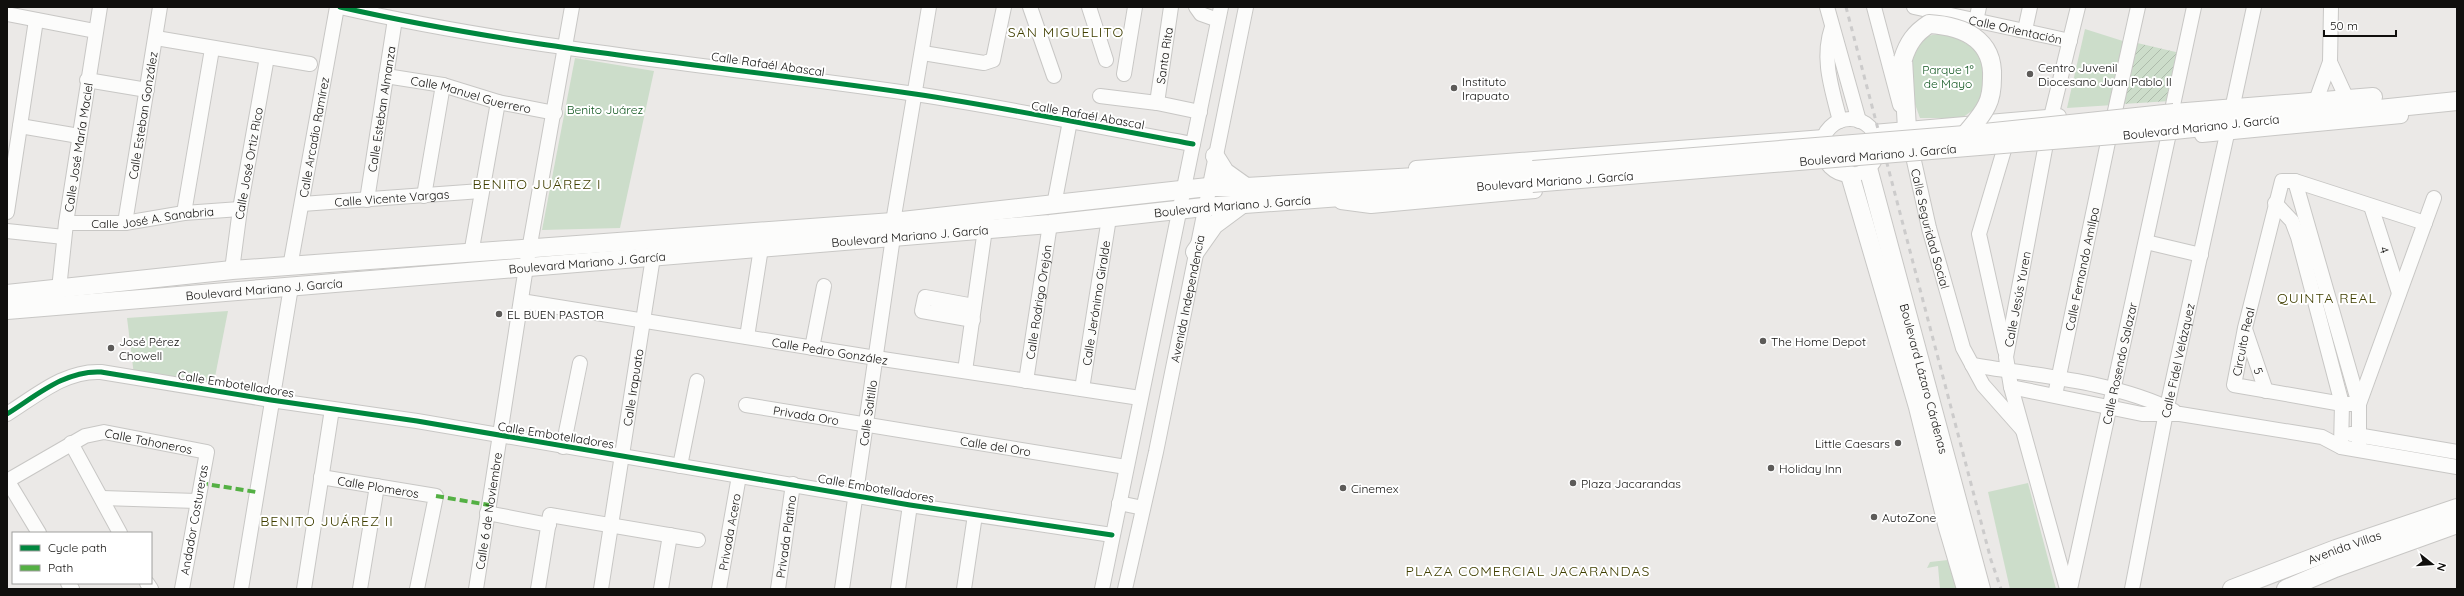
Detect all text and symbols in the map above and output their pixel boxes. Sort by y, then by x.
street label: Calle Orientación [1968,12,2064,47]
scale bar [2324,12,2396,38]
text: 50 m [2330,18,2358,33]
district label: SAN MIGUELITO [1008,23,1124,41]
street label: Santa Rita [1152,26,1176,85]
street label: Calle Esteban Almanza [364,45,398,173]
street label: Calle Rafaél Abascal [710,49,826,79]
street label: Calle Esteban González [125,50,160,180]
place label: Centro Juvenil Diocesano Juan Pablo II [2038,60,2172,89]
park label: Parque 1º de Mayo [1922,62,1974,91]
marker: Centro Juvenil Diocesano Juan Pablo II [2025,69,2035,79]
street label: Calle Manuel Guerrero [410,73,532,116]
place label: Instituto Irapuato [1462,74,1509,103]
street label: Calle Arcadio Ramírez [295,75,332,199]
street label: Calle José María Maciel [60,81,96,213]
marker: Instituto Irapuato [1449,83,1459,93]
street label: Calle Rafaél Abascal [1030,98,1146,132]
park label: Benito Juárez [567,102,643,117]
street label: Calle José Ortiz Rico [231,106,265,220]
street label: Boulevard Mariano J. García [2122,111,2280,143]
street label: Boulevard Mariano J. García [1799,140,1957,168]
street label: Calle Seguridad Social [1908,167,1953,290]
street label: Boulevard Mariano J. García [1476,168,1634,194]
district label: BENITO JUÁREZ I [472,175,602,193]
street label: Calle Vicente Vargas [334,186,450,209]
street label: Boulevard Mariano J. García [1153,192,1312,220]
street label: Calle José A. Sanabria [91,203,214,231]
street label: Calle Fernando Amilpa [2061,205,2102,332]
street label: Boulevard Mariano J. García [831,222,989,249]
street label: Avenida Independencia [1167,233,1207,364]
street label: Calle Jerónimo Giralde [1078,239,1113,367]
street label: Calle Rodrigo Orejón [1022,244,1054,360]
street label: 4 [2377,244,2393,255]
street label: Boulevard Mariano J. García [508,248,666,276]
street label: Calle Jesús Yuren [2001,250,2033,348]
street label: Boulevard Mariano J. García [185,275,343,303]
district label: QUINTA REAL [2277,289,2377,307]
street label: Calle Rosendo Salazar [2098,300,2140,426]
street label: Boulevard Lázaro Cárdenas [1897,302,1952,456]
street label: Calle Fidel Velázquez [2158,302,2197,419]
street label: Circuito Real [2228,306,2257,377]
place label: EL BUEN PASTOR [507,307,604,322]
marker: EL BUEN PASTOR [494,309,504,319]
place label: José Pérez Chowell [119,334,180,363]
street label: Calle Pedro González [771,334,889,367]
place label: The Home Depot [1771,334,1866,349]
marker: The Home Depot [1758,336,1768,346]
marker: José Pérez Chowell [106,343,116,353]
street label: Calle Irapuato [619,348,646,427]
street label: 5 [2251,365,2267,376]
street label: Calle Embotelladores [177,367,296,401]
street label: Calle Saltillo [855,379,880,447]
street label: Privada Oro [772,402,840,428]
street label: Calle Embotelladores [497,418,616,452]
street label: Calle Tahoneros [104,425,194,457]
street label: Calle del Oro [959,433,1032,459]
place label: Little Caesars [1815,436,1890,451]
marker: Little Caesars [1893,438,1903,448]
street label: Calle 6 de Noviembre [472,451,505,571]
place label: Holiday Inn [1779,461,1842,476]
street label: Andador Costureras [177,463,211,576]
marker: Holiday Inn [1766,463,1776,473]
street label: Calle Embotelladores [817,470,936,506]
street label: Calle Plomeros [336,472,421,501]
place label: Plaza Jacarandas [1581,476,1681,491]
marker: Plaza Jacarandas [1568,478,1578,488]
place label: Cinemex [1351,481,1399,496]
marker: Cinemex [1338,483,1348,493]
street label: Privada Acero [715,492,743,572]
street label: Privada Platino [772,494,799,579]
place label: AutoZone [1882,510,1936,525]
district label: BENITO JUÁREZ II [260,512,394,530]
marker: AutoZone [1869,512,1879,522]
street label: Avenida Villas [2305,527,2383,567]
legend [12,532,152,584]
text: Cycle path [48,540,107,555]
north arrow [2412,544,2452,584]
text: Path [48,560,73,575]
text: N [2434,561,2449,573]
district label: PLAZA COMERCIAL JACARANDAS [1406,562,1650,580]

